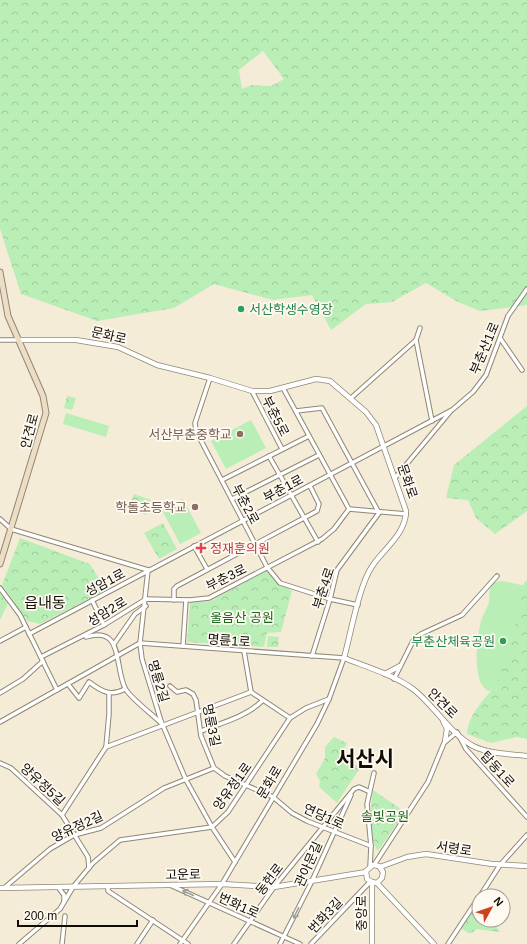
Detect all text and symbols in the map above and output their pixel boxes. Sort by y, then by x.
place label: 서산학생수영장 [249,302,333,317]
marker: 서산학생수영장 [236,304,246,314]
street label: 부춘산1로 [467,320,502,376]
street label: 문화로 [90,324,128,347]
street label: 부춘5로 [259,394,292,439]
street label: 안견로 [18,412,41,450]
place label: 서산부춘중학교 [148,427,232,442]
marker: 서산부춘중학교 [235,429,245,439]
street label: 문화로 [395,462,420,501]
street label: 부춘1로 [261,472,306,505]
street label: 부춘2로 [229,482,262,527]
place label: 학돌초등학교 [115,500,187,515]
marker: 학돌초등학교 [190,502,200,512]
place label: 정재훈의원 [210,541,270,556]
marker: 정재훈의원 [195,542,207,554]
street label: 부춘3로 [204,561,249,594]
street label: 부춘4로 [310,565,337,611]
street label: 성암1로 [83,566,128,599]
district label: 읍내동 [24,594,66,611]
street label: 성암2로 [85,594,130,629]
park label: 울음산 공원 [210,610,274,625]
street label: 명륜1로 [207,632,251,649]
place label: 부춘산체육공원 [411,634,495,649]
marker: 부춘산체육공원 [498,636,508,646]
street label: 명륜2길 [145,658,172,704]
street label: 안견로 [425,685,461,721]
street label: 명륜3길 [200,702,223,748]
district label: 서산시 [336,747,394,770]
street label: 탑동1로 [478,748,518,790]
street label: 양유정5길 [17,760,68,809]
street label: 양유정1로 [210,760,255,813]
street label: 문화로 [254,763,285,802]
street label: 연당1로 [301,801,347,832]
street label: 양유정2길 [49,808,105,845]
park label: 솔빛공원 [361,809,409,824]
street label: 서령로 [435,838,473,859]
street label: 관아문길 [292,839,325,889]
street label: 동헌로 [252,861,286,898]
street label: 고운로 [165,867,201,882]
north arrow [471,888,511,928]
one-way arrow [183,889,195,897]
street label: 번화1로 [216,890,262,921]
street label: 번화3길 [305,894,346,936]
street label: 중앙로 [354,895,369,931]
text: N [492,895,506,909]
scale bar [18,902,137,928]
one-way arrow [292,906,300,918]
text: 200 m [24,909,57,923]

